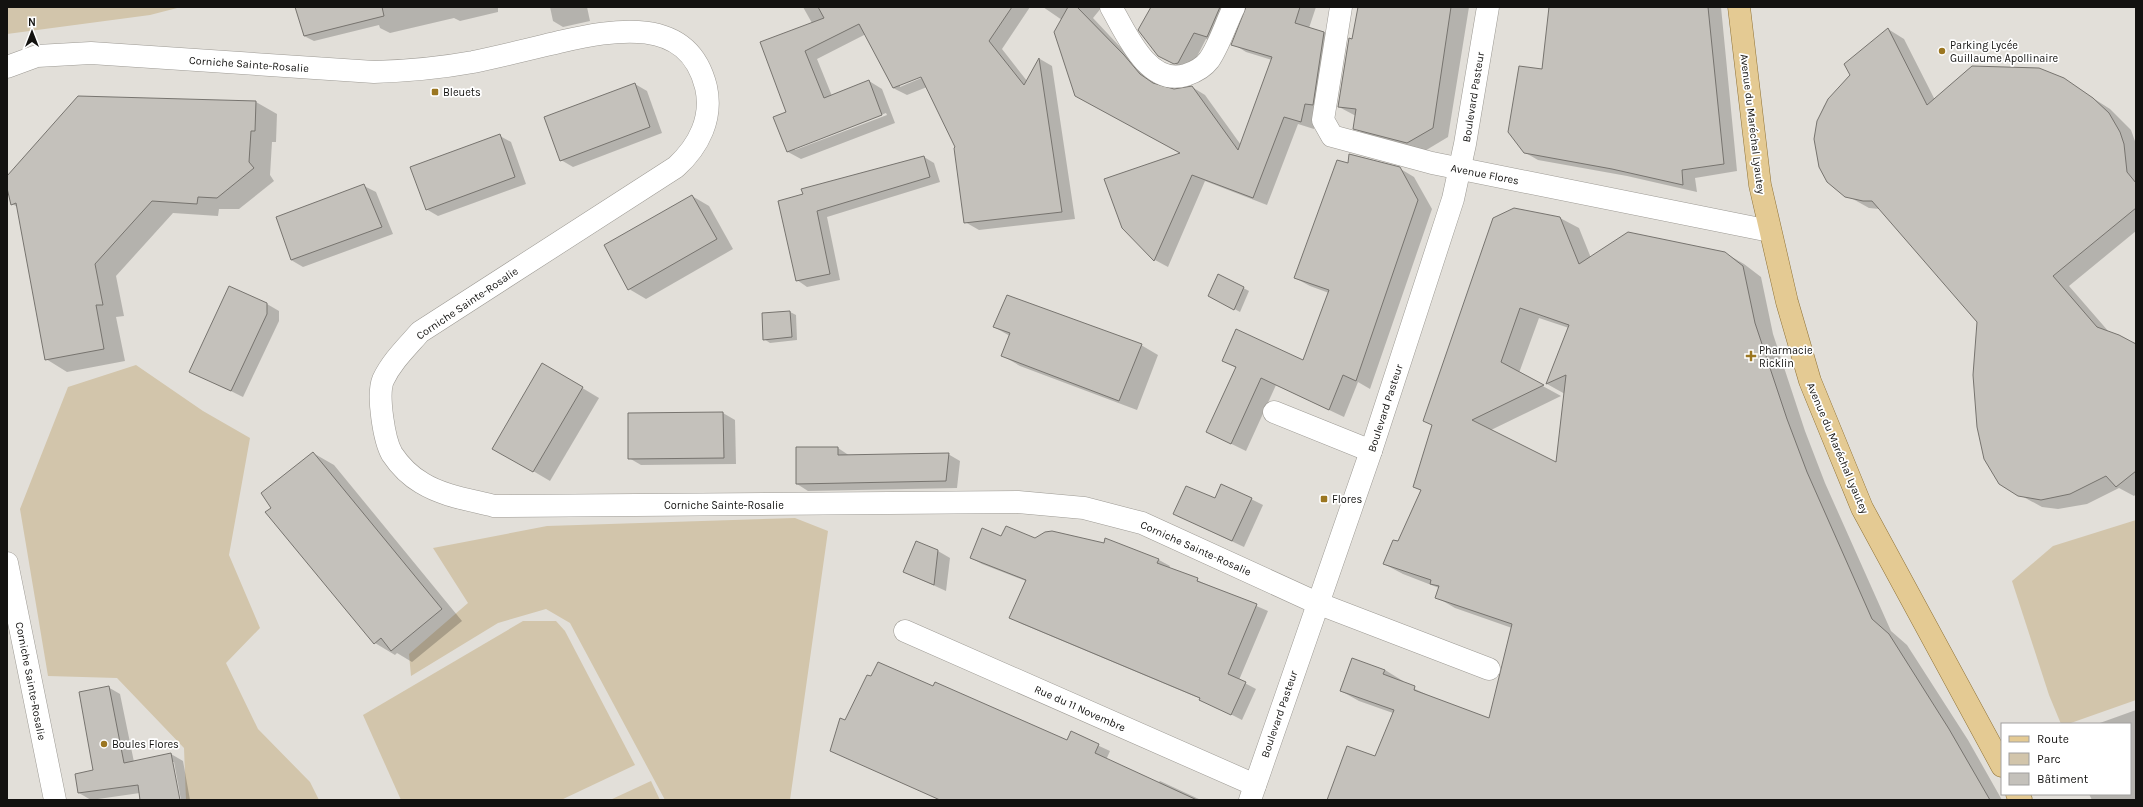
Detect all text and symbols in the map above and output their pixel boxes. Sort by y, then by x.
north arrow [12,12,52,52]
text: N [28,16,36,29]
place label: Parking Lycée Guillaume Apollinaire [1950,39,2059,65]
marker: Parking Lycée Guillaume Apollinaire [1937,46,1947,56]
street label: Boulevard Pasteur [1460,51,1487,143]
street label: Avenue du Maréchal Lyautey [1737,53,1768,195]
street label: Corniche Sainte-Rosalie [189,54,310,75]
place label: Bleuets [443,86,481,99]
marker: Bleuets [430,87,440,97]
street label: Avenue Flores [1450,162,1520,188]
street label: Corniche Sainte-Rosalie [414,264,521,342]
place label: Pharmacie Ricklin [1759,344,1813,370]
marker: Pharmacie Ricklin [1746,351,1756,361]
street label: Boulevard Pasteur [1365,363,1406,454]
street label: Avenue du Maréchal Lyautey [1804,381,1871,516]
place label: Flores [1332,493,1362,506]
marker: Flores [1319,494,1329,504]
street label: Corniche Sainte-Rosalie [664,499,784,512]
street label: Corniche Sainte-Rosalie [1138,518,1254,579]
street label: Corniche Sainte-Rosalie [13,621,48,742]
street label: Boulevard Pasteur [1258,669,1300,759]
street label: Rue du 11 Novembre [1032,682,1128,735]
legend [2001,723,2131,795]
text: Route [2037,732,2069,746]
place label: Boules Flores [112,738,179,751]
marker: Boules Flores [99,739,109,749]
text: Parc [2037,752,2061,766]
text: Bâtiment [2037,772,2089,786]

